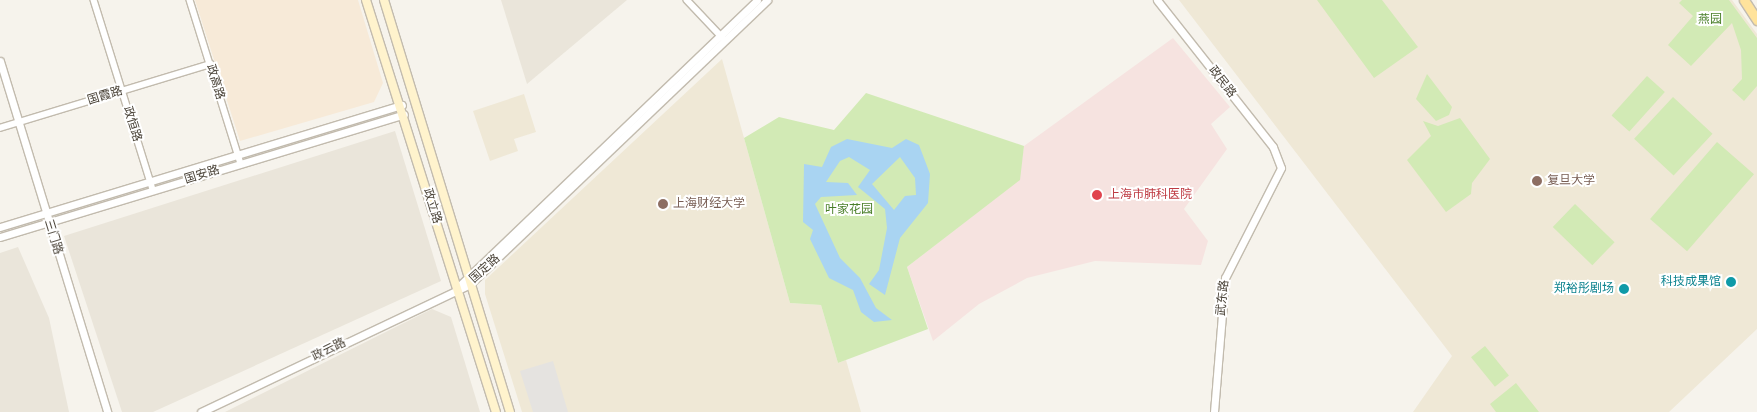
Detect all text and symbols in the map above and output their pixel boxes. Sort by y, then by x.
park label: 燕园 [1698,13,1722,27]
street label: 政高路 [203,63,227,101]
street label: 政民路 [1205,63,1239,101]
street label: 国霞路 [86,84,124,108]
street label: 政恒路 [120,105,144,143]
street label: 国安路 [183,163,221,187]
place label: 复旦大学 [1547,174,1595,188]
marker: 复旦大学 [1531,175,1543,187]
street label: 政立路 [420,187,444,225]
marker: 上海市肺科医院 [1090,188,1104,202]
place label: 上海市肺科医院 [1108,188,1192,202]
place label: 上海财经大学 [673,197,745,211]
marker: 上海财经大学 [657,198,669,210]
park label: 叶家花园 [825,203,873,217]
street label: 三门路 [41,218,65,256]
street label: 国定路 [467,252,503,286]
place label: 科技成果馆 [1661,275,1721,289]
marker: 科技成果馆 [1725,276,1737,288]
street label: 武东路 [1214,279,1232,317]
place label: 郑裕彤剧场‌ [1554,282,1614,296]
marker: 郑裕彤剧场‌ [1618,283,1630,295]
street label: 政云路 [310,336,348,364]

